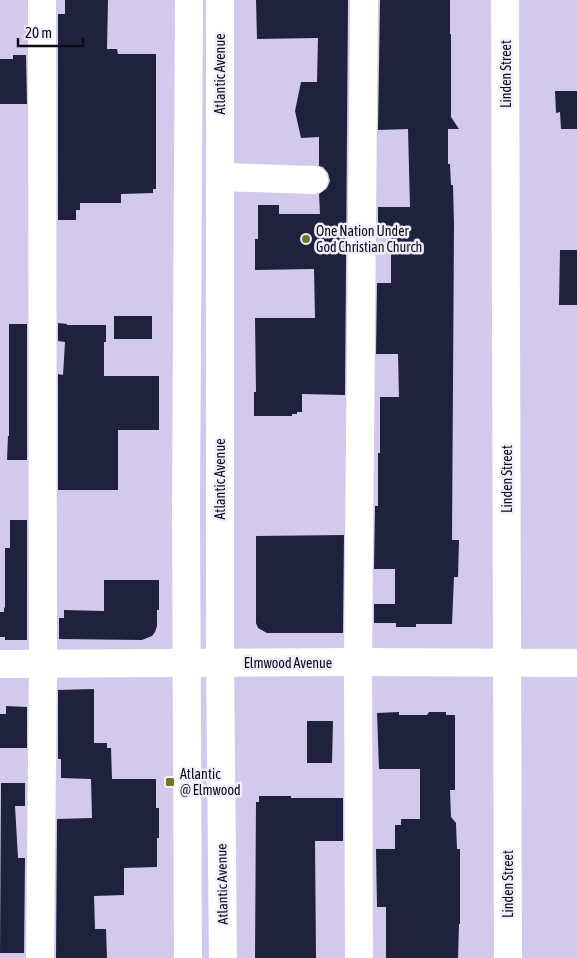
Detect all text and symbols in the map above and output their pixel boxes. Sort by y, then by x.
scale bar [18,15,82,47]
text: 20 m [25,24,52,41]
street label: Atlantic Avenue [212,33,228,115]
street label: Linden Street [498,40,514,108]
place label: One Nation Under God Christian Church [316,223,422,255]
marker: One Nation Under God Christian Church [300,233,312,245]
street label: Atlantic Avenue [212,438,228,520]
street label: Linden Street [499,445,515,513]
street label: Elmwood Avenue [244,655,332,671]
place label: Atlantic @ Elmwood [180,766,241,798]
marker: Atlantic @ Elmwood [164,776,176,788]
street label: Atlantic Avenue [213,843,231,925]
street label: Linden Street [500,850,516,918]

